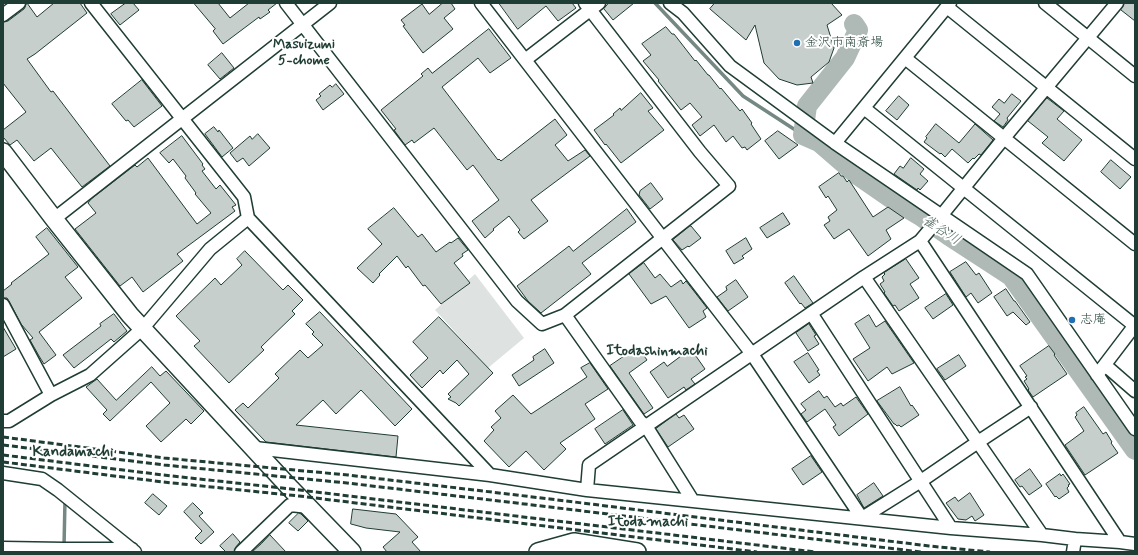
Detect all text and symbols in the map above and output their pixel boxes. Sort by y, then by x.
place label: 金沢市南斎場 [805,35,883,51]
district label: Masuizumi 5-chome [273,37,335,70]
marker: 金沢市南斎場 [792,38,802,48]
water label: 雀谷川 [919,213,963,249]
place label: 志庵 [1080,312,1106,328]
marker: 志庵 [1067,315,1077,325]
district label: Itodashinmachi [606,343,708,361]
district label: Kandamachi [33,444,113,462]
district label: Itodamachi [608,514,688,532]

